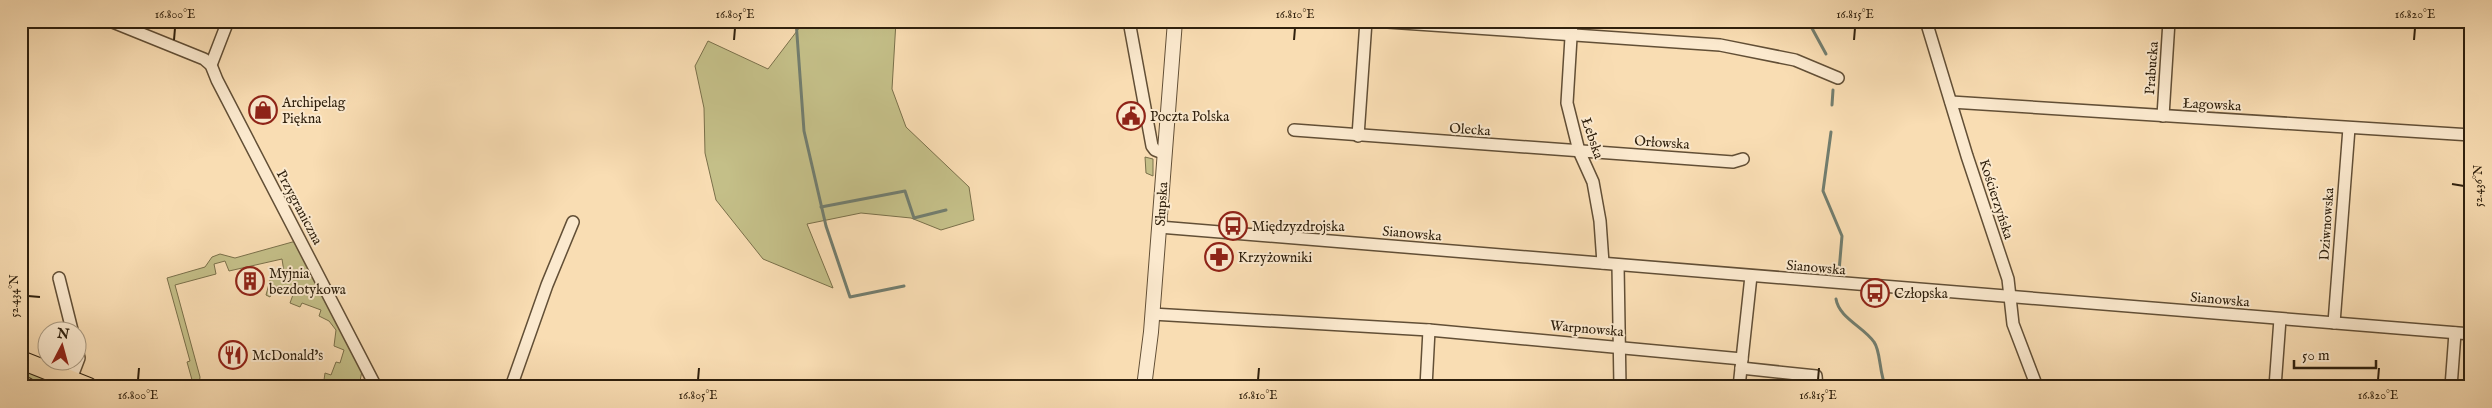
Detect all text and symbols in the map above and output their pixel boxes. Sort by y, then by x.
text: 16.800°E [155,7,195,22]
text: 16.805°E [715,7,755,22]
text: 16.810°E [1275,7,1315,22]
text: 16.815°E [1836,7,1874,22]
text: 16.820°E [2395,7,2435,22]
street label: Prabucka [2141,40,2163,95]
place label: Archipelag Piękna [281,94,346,128]
street label: Łagowska [2182,94,2243,116]
shop icon: Archipelag Piękna [248,95,278,125]
public building icon: Poczta Polska [1116,101,1146,131]
place label: Poczta Polska [1150,108,1230,126]
street label: Łebska [1577,115,1608,162]
street label: Olecka [1449,120,1492,140]
street label: Orłowska [1634,132,1691,154]
street label: Kościerzyńska [1975,157,2018,243]
text: 52.436°N [2471,164,2486,207]
street label: Przygraniczna [272,167,327,249]
street label: Słupska [1151,180,1173,227]
street label: Dziwnowska [2315,186,2339,261]
bus stop icon: Międzyzdrojska [1218,211,1248,241]
place label: Międzyzdrojska [1252,218,1345,236]
street label: Sianowska [1381,222,1443,246]
pharmacy icon: Krzyżowniki [1204,242,1234,272]
place label: Krzyżowniki [1238,249,1312,267]
street label: Sianowska [1785,256,1847,280]
place label: Myjnia bezdotykowa [269,265,347,299]
building icon: Myjnia bezdotykowa [235,266,265,296]
text: 52.434°N [7,274,22,318]
bus stop icon: Człopska [1860,278,1890,308]
place label: Człopska [1894,285,1949,303]
street label: Sianowska [2189,288,2251,312]
street label: Warpnowska [1549,317,1625,341]
north arrow [38,320,88,370]
text: N [55,324,70,344]
scale bar [2294,338,2377,370]
restaurant icon: McDonald's [218,340,248,370]
text: 50 m [2302,346,2330,365]
place label: McDonald's [252,347,323,365]
text: 16.800°E [118,388,158,403]
text: 16.805°E [678,388,718,403]
text: 16.810°E [1238,388,1278,403]
text: 16.815°E [1799,388,1837,403]
text: 16.820°E [2358,388,2398,403]

